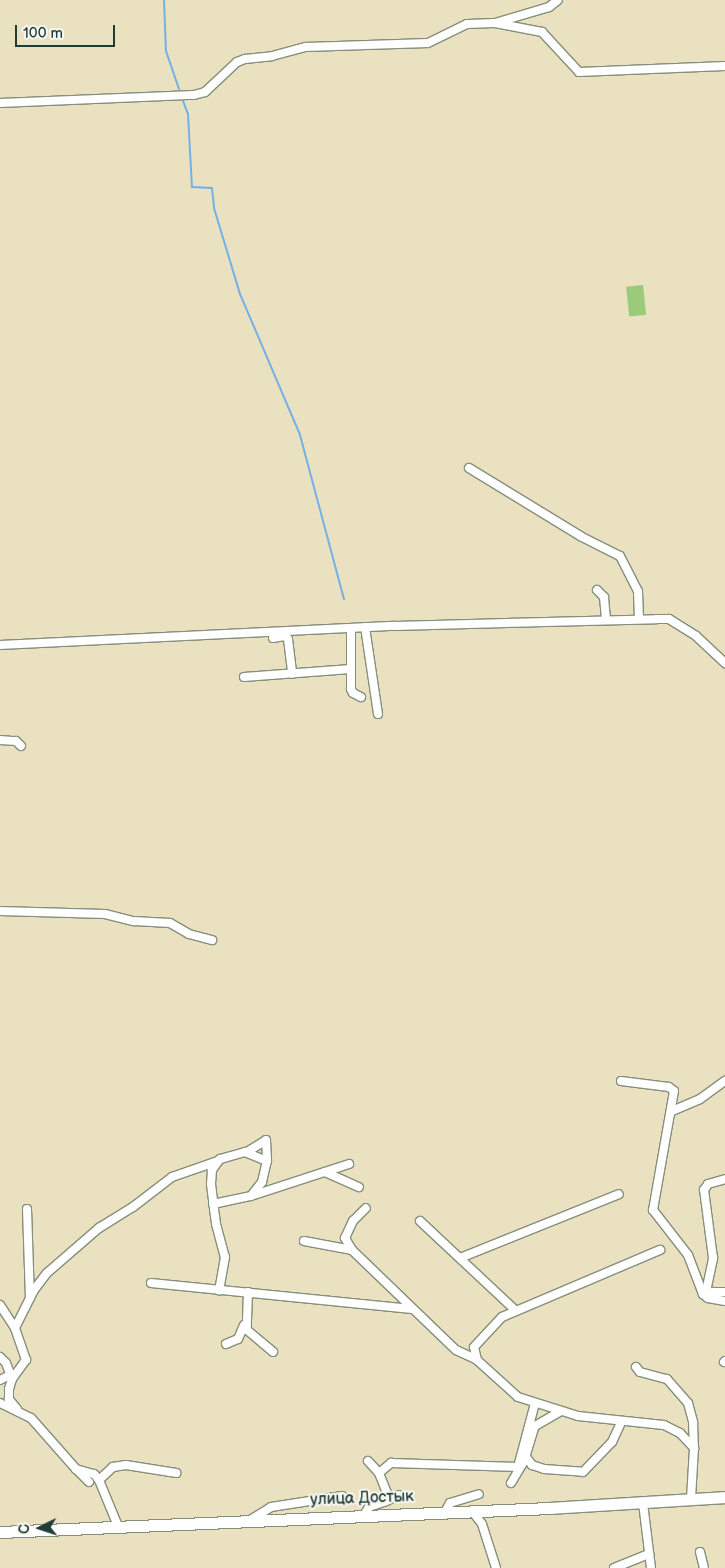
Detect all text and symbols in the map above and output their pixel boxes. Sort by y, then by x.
scale bar [18,15,118,47]
text: 100 m [23,24,63,43]
street label: улица Достык [310,1488,414,1510]
north arrow [15,1503,65,1553]
text: С [16,1524,33,1535]

